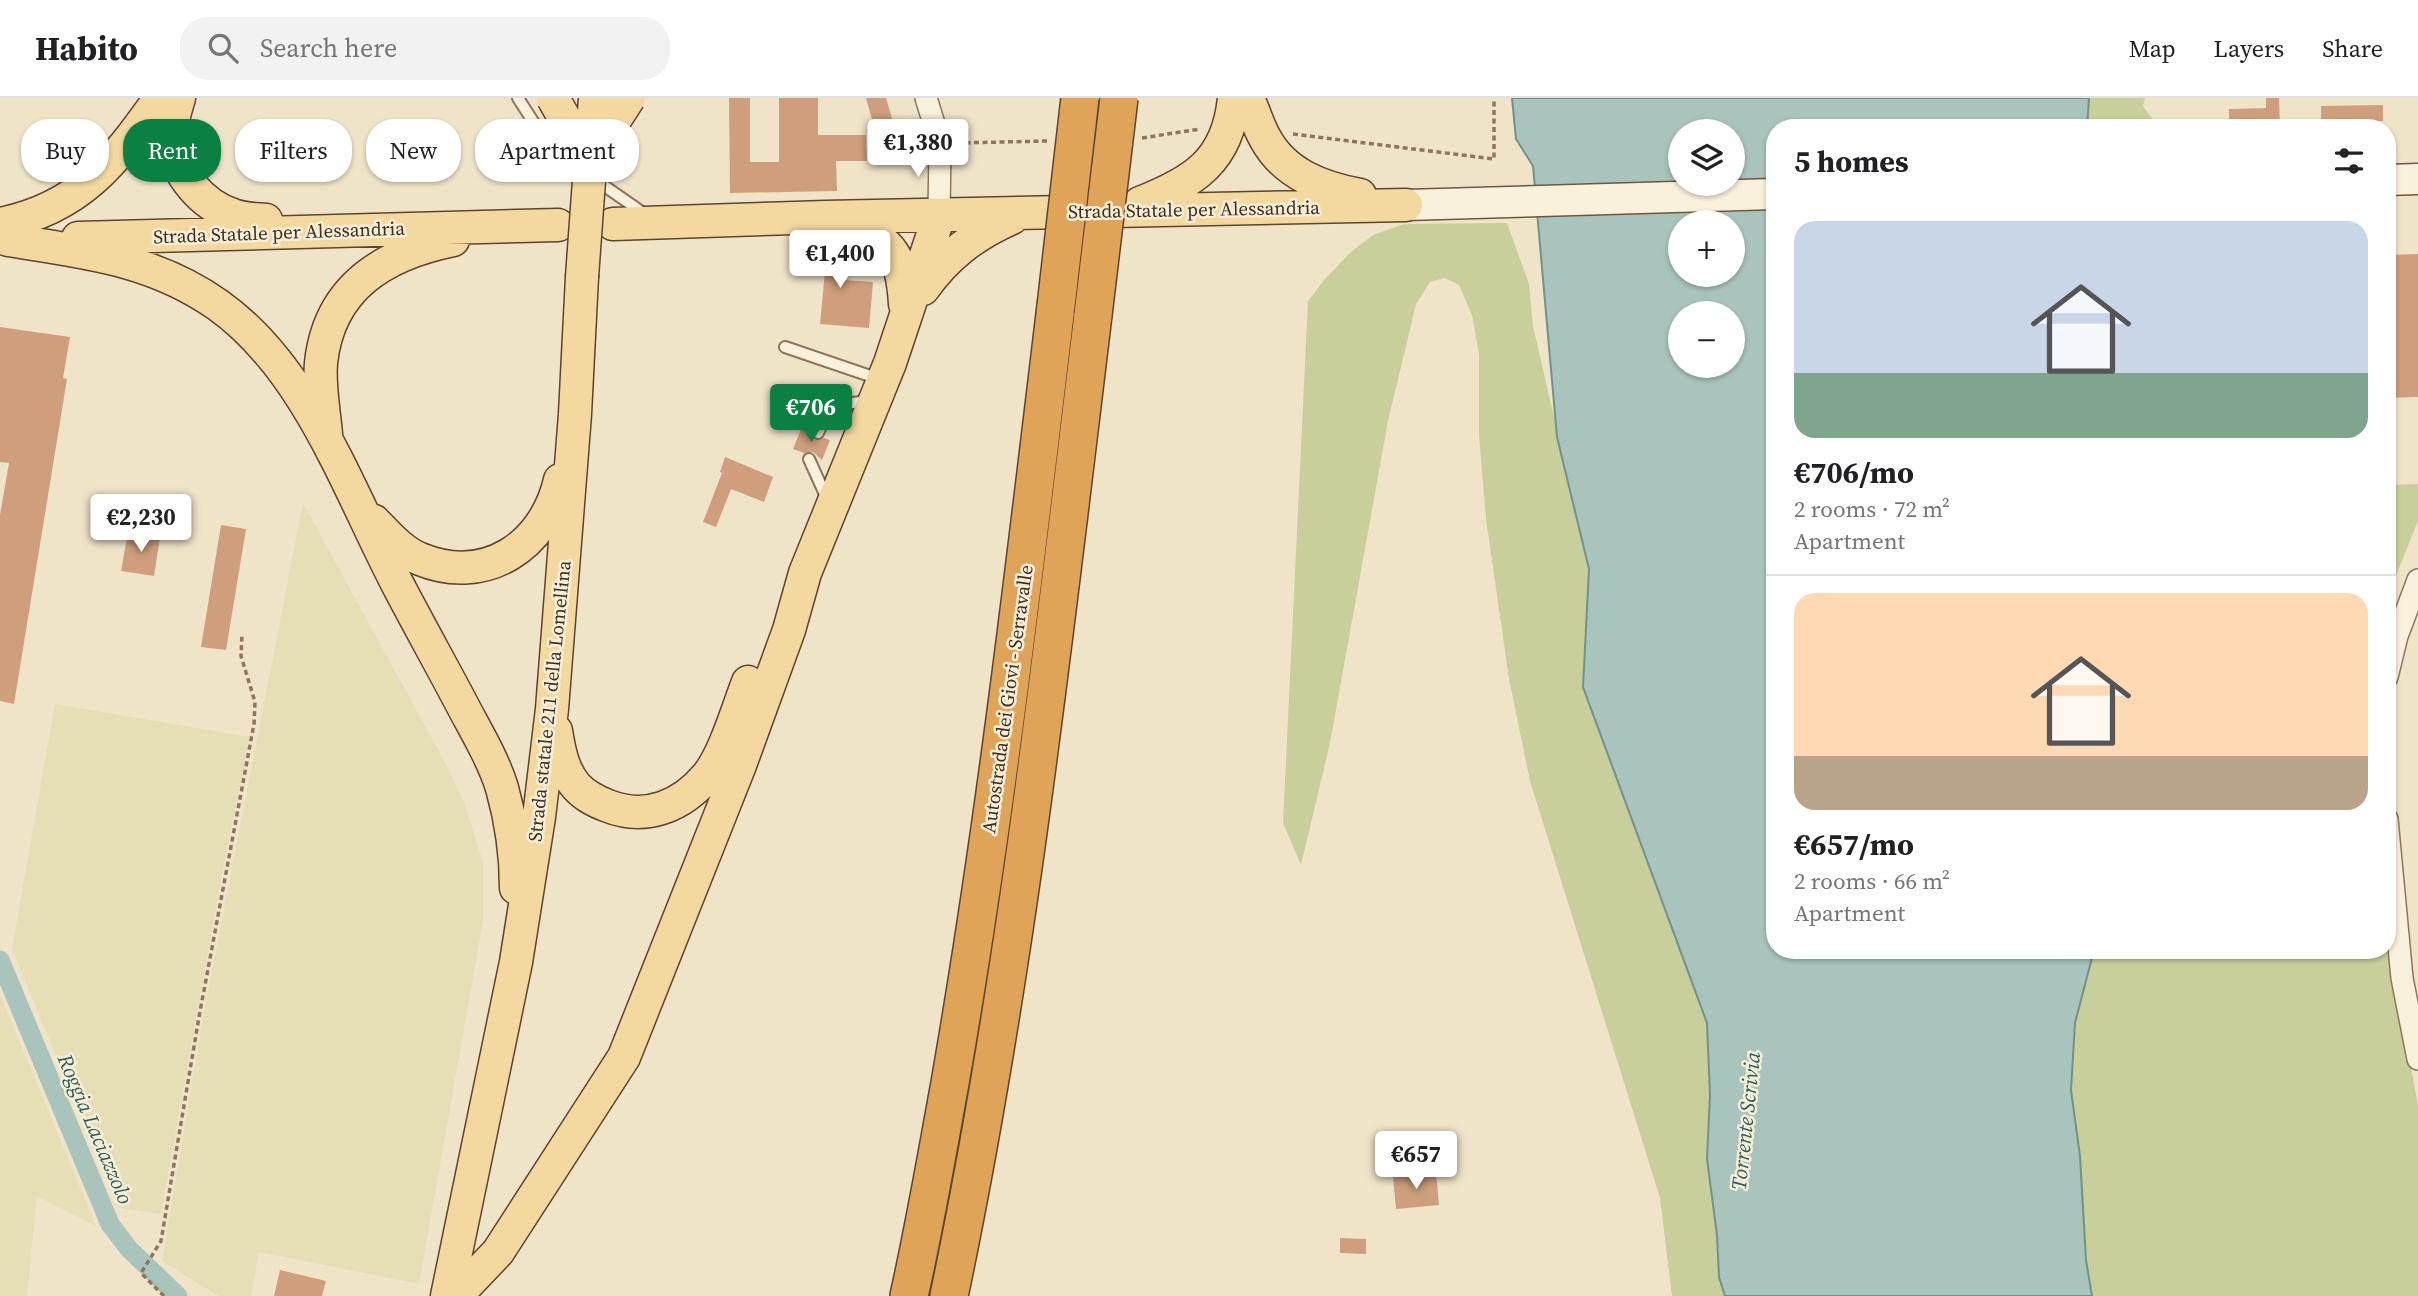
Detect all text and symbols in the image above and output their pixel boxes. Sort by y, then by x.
search box [180,17,670,80]
text: Habito [35,26,138,71]
icon: search [204,29,242,67]
text: Search here [260,30,397,66]
text: Map [2129,32,2176,65]
text: Layers [2214,32,2284,65]
text: Share [2322,32,2383,65]
chip: Buy [21,119,109,182]
chip: Rent [123,119,221,182]
chip: Filters [235,119,352,182]
chip: New [366,119,461,182]
chip: Apartment [475,119,639,182]
map controls [1668,119,1745,378]
button: layers [1668,119,1745,196]
pin: €1,380 [861,120,975,179]
text: €1,380 [883,126,953,158]
text: 5 homes [1794,141,1909,182]
icon: filters [2330,142,2368,180]
street label: Strada Statale per Alessandria [1068,194,1320,224]
button: + [1668,210,1745,287]
street label: Strada Statale per Alessandria [153,215,406,249]
pin: €1,400 [783,230,897,290]
text: €1,400 [805,237,875,269]
icon: home [2018,266,2144,392]
button: − [1668,301,1745,378]
pin: €706 [770,384,852,444]
text: €706 [786,391,836,423]
text: €706/mo [1794,452,1914,493]
text: 2 rooms · 72 m² [1794,493,1950,525]
pin: €2,230 [84,494,198,554]
text: €2,230 [106,501,176,533]
text: Apartment [1794,525,1905,557]
street label: Strada statale 211 della Lomellina [521,559,577,843]
street label: Autostrada dei Giovi - Serravalle [975,563,1039,835]
icon: home [2018,638,2144,764]
text: €657/mo [1794,824,1914,865]
text: 2 rooms · 66 m² [1794,865,1950,897]
text: Apartment [1794,897,1905,929]
water label: Roggia Laciazzolo [50,1048,140,1208]
water label: Torrente Scrivia [1724,1050,1767,1192]
pin: €657 [1375,1132,1457,1191]
text: €657 [1391,1138,1441,1170]

